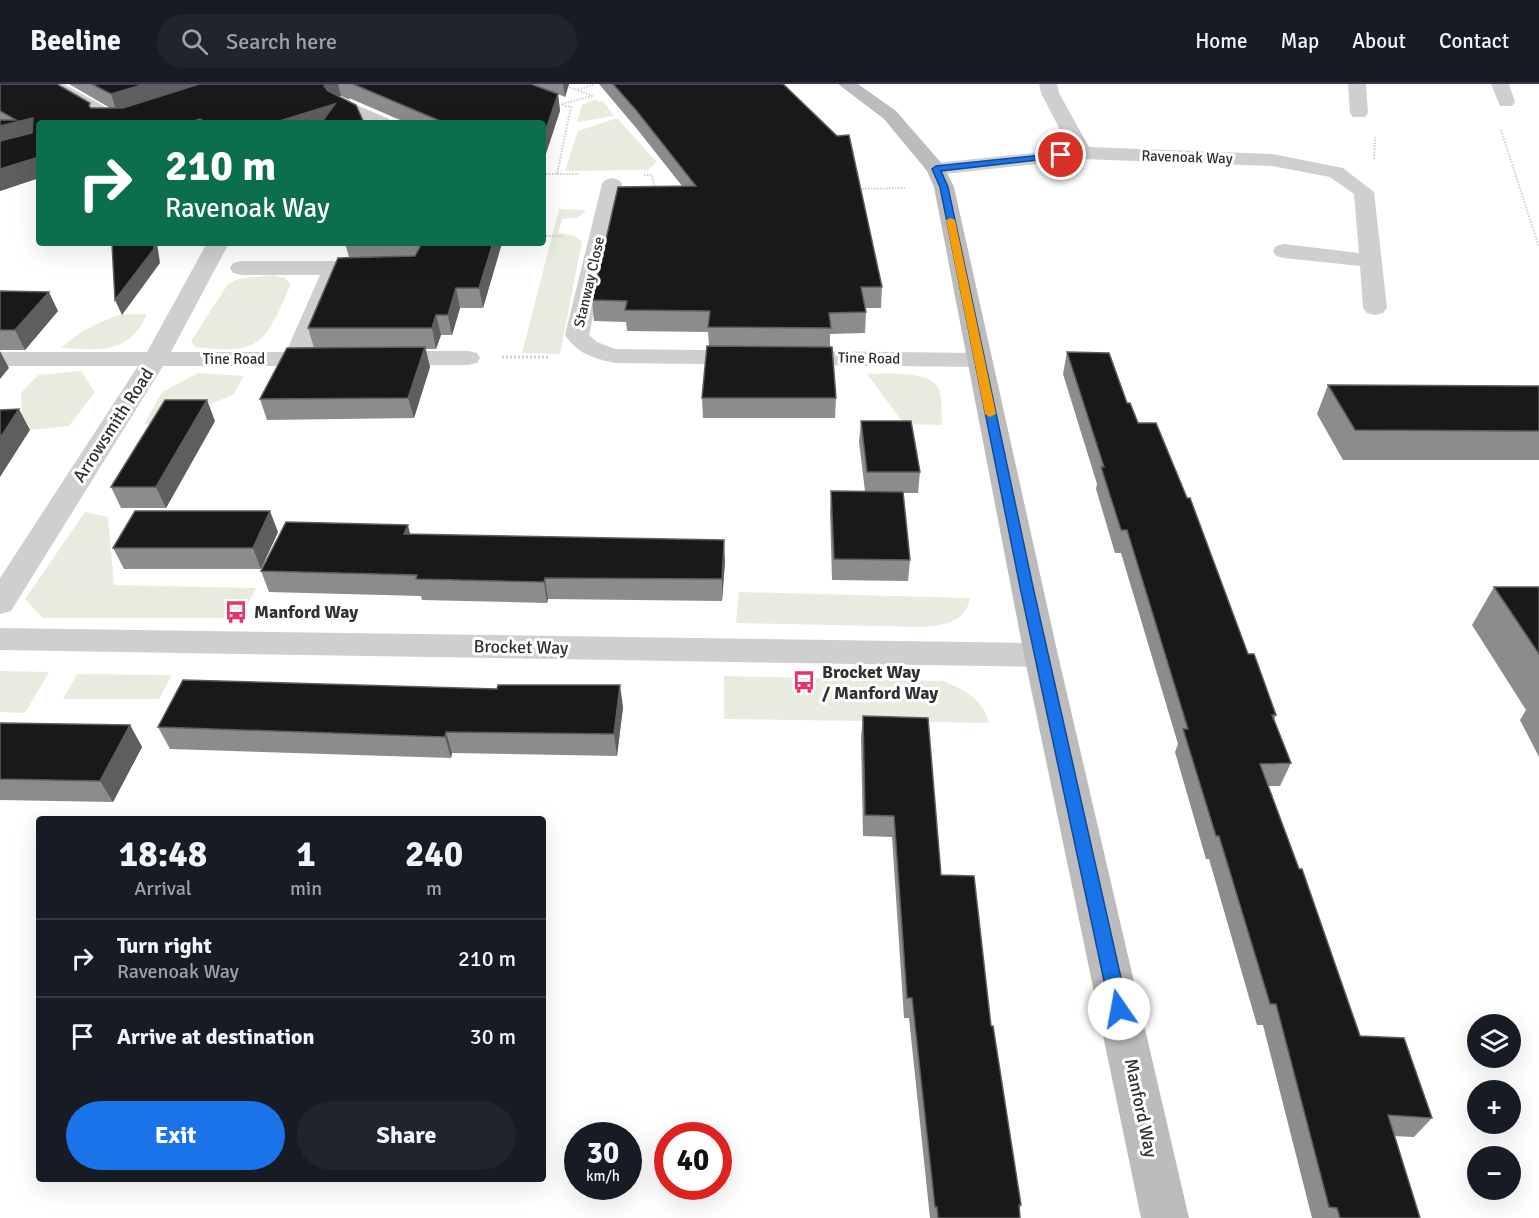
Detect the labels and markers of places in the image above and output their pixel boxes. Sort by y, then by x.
pin [1035,129,1086,180]
bus stop icon: Manford Way [223,599,249,625]
place label: Manford Way [254,601,358,623]
place label: Brocket Way / Manford Way [822,661,938,704]
bus stop icon: Brocket Way / Manford Way [791,669,817,695]

